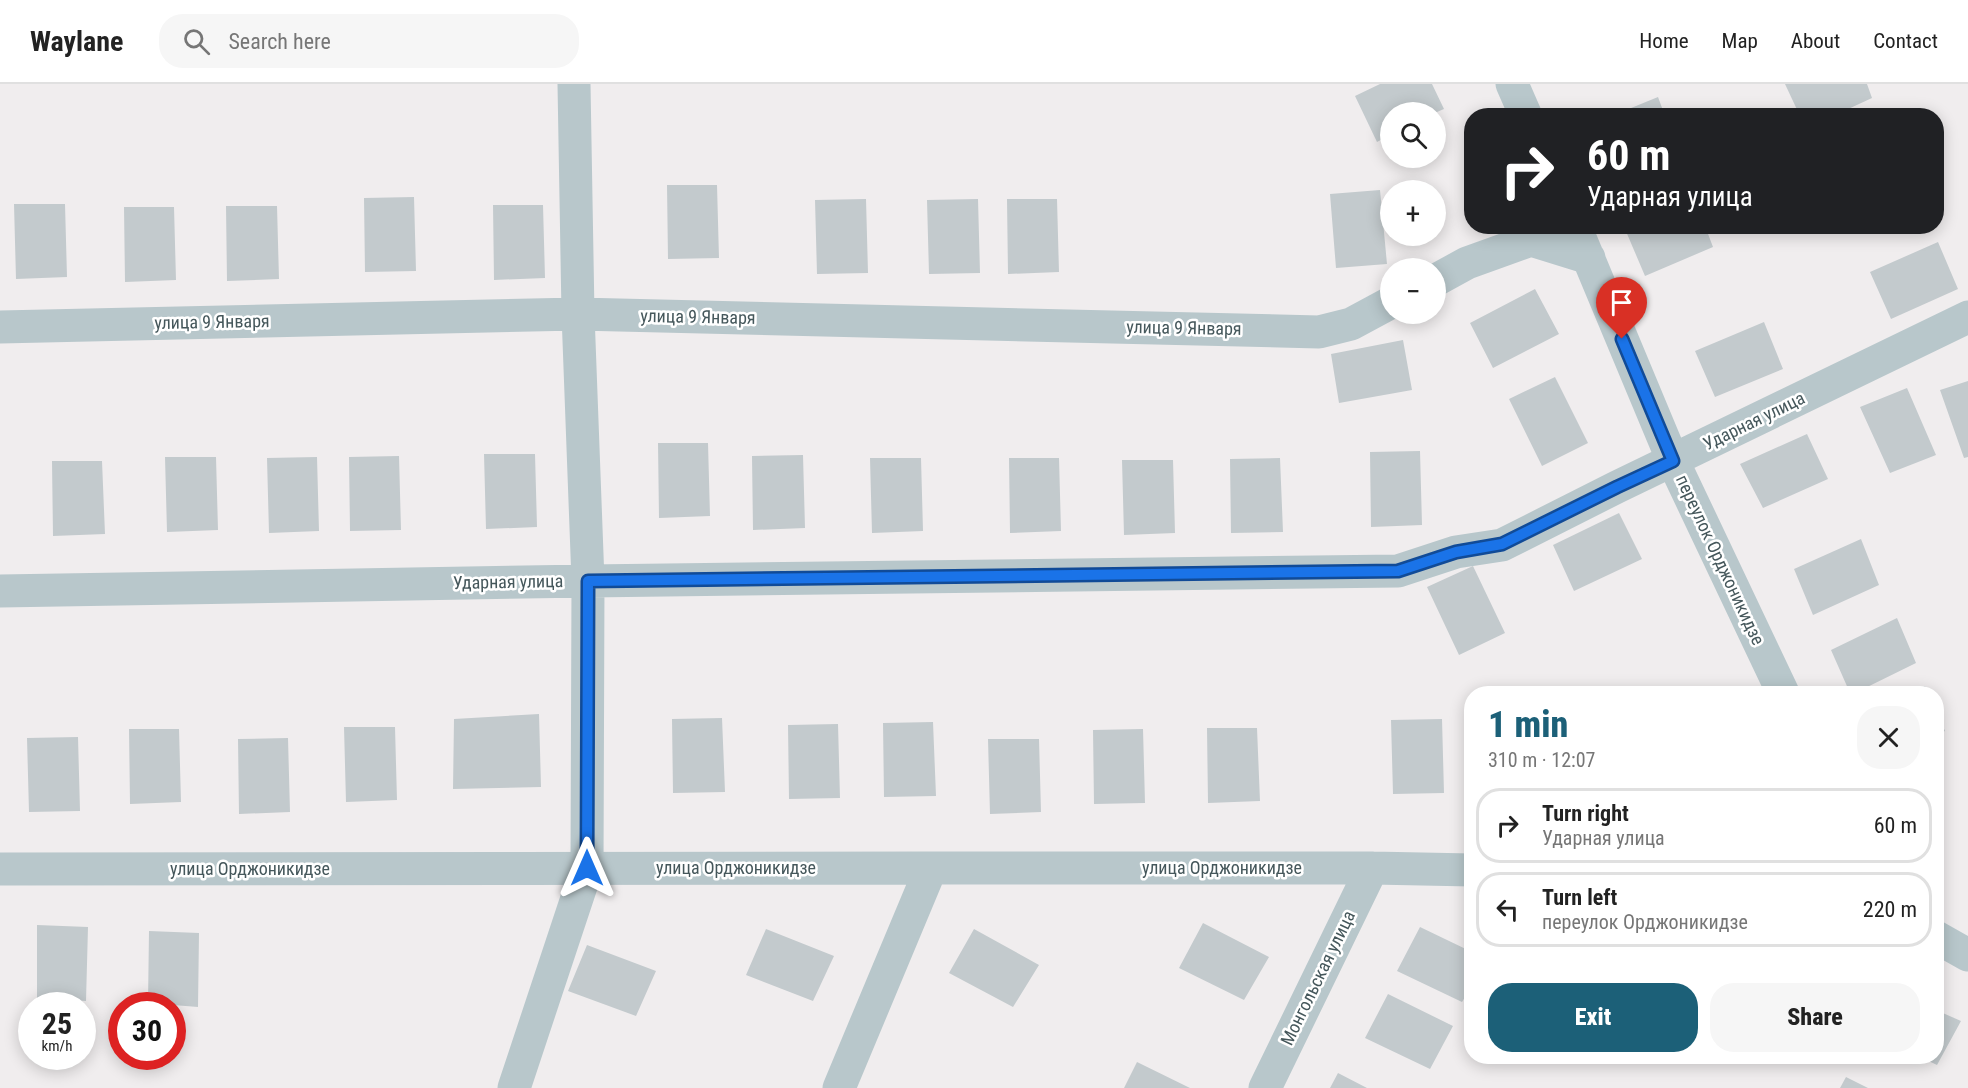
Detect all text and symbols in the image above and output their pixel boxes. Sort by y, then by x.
search box [159,14,579,68]
text: Waylane [30,25,123,58]
icon: search [180,25,213,58]
text: Search here [228,29,331,54]
text: Home [1639,29,1689,53]
text: Map [1722,29,1758,53]
text: About [1791,29,1840,53]
text: Contact [1873,29,1938,53]
map controls [1380,102,1446,324]
button: search [1380,102,1446,168]
text: 60 m [1587,131,1670,180]
icon: right [1488,132,1566,210]
button: + [1380,180,1446,246]
text: Ударная улица [1587,181,1753,213]
button: − [1380,258,1446,324]
pin [1596,277,1647,339]
icon: arrive [1605,286,1638,319]
street label: улица 9 Января [640,305,756,328]
street label: улица 9 Января [154,310,270,333]
street label: улица 9 Января [1126,316,1242,339]
street label: Ударная улица [1700,387,1808,454]
street label: переулок Орджоникидзе [1672,471,1769,648]
street label: Ударная улица [453,570,563,593]
text: 1 min [1488,704,1568,746]
button: close [1857,706,1920,769]
text: 310 m · 12:07 [1488,748,1595,772]
text: Turn right [1542,801,1629,826]
icon: right [1491,809,1524,842]
text: 60 m [1874,813,1917,838]
text: Ударная улица [1542,826,1665,850]
position arrow [555,836,619,900]
street label: улица Орджоникидзе [656,857,816,878]
street label: улица Орджоникидзе [1142,857,1302,878]
street label: улица Орджоникидзе [170,858,330,879]
text: Turn left [1542,885,1617,910]
icon: left [1491,893,1524,926]
text: 220 m [1863,897,1917,922]
street label: Монгольская улица [1276,907,1359,1048]
text: переулок Орджоникидзе [1542,910,1748,934]
button: Exit [1488,983,1698,1052]
button: Share [1710,983,1920,1052]
speed limit sign: 30 [108,992,186,1070]
text: 25 [42,1006,72,1041]
text: km/h [42,1037,72,1055]

